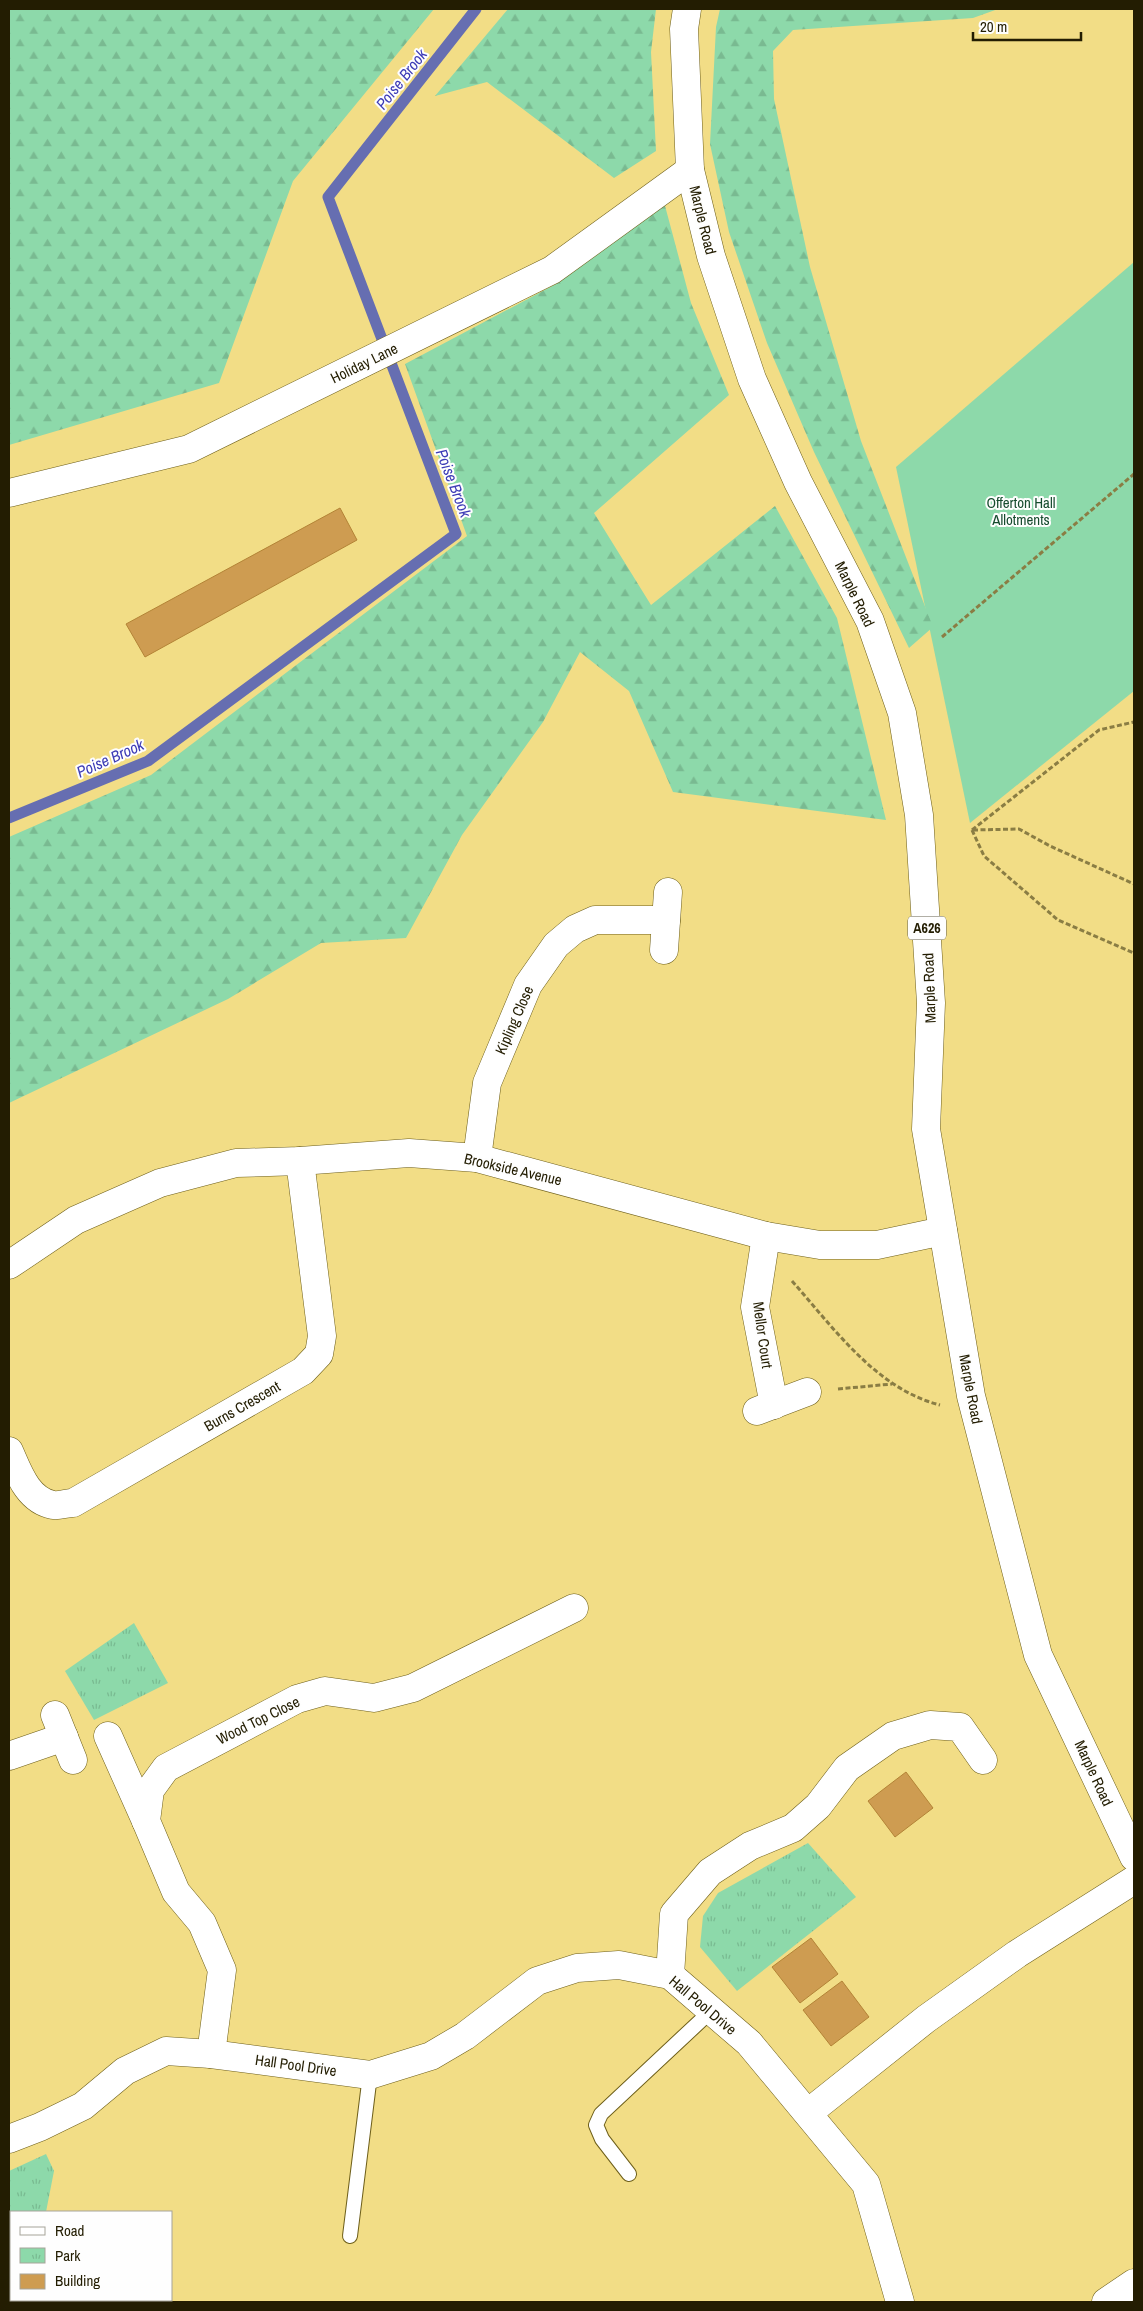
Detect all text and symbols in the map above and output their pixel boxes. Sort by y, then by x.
scale bar [973,10,1080,42]
text: 20 m [980,16,1007,37]
water label: Poise Brook [370,44,432,114]
street label: Marple Road [684,183,722,257]
street label: Holiday Lane [327,338,401,388]
water label: Poise Brook [431,446,477,521]
park label: Offerton Hall Allotments [987,492,1055,530]
street label: Marple Road [830,558,880,630]
water label: Poise Brook [73,733,148,783]
road number: A626 [908,916,946,940]
street label: Marple Road [917,952,941,1024]
street label: Kipling Close [490,982,539,1058]
street label: Brookside Avenue [462,1148,564,1190]
street label: Mellor Court [748,1300,778,1370]
street label: Marple Road [954,1352,988,1426]
street label: Burns Crescent [200,1375,284,1436]
street label: Wood Top Close [213,1691,303,1749]
street label: Marple Road [1070,1737,1118,1809]
street label: Hall Pool Drive [665,1971,741,2040]
street label: Hall Pool Drive [254,2049,338,2081]
legend [10,2211,172,2301]
text: Road [55,2220,84,2241]
text: Park [55,2245,81,2266]
text: Building [55,2270,100,2291]

